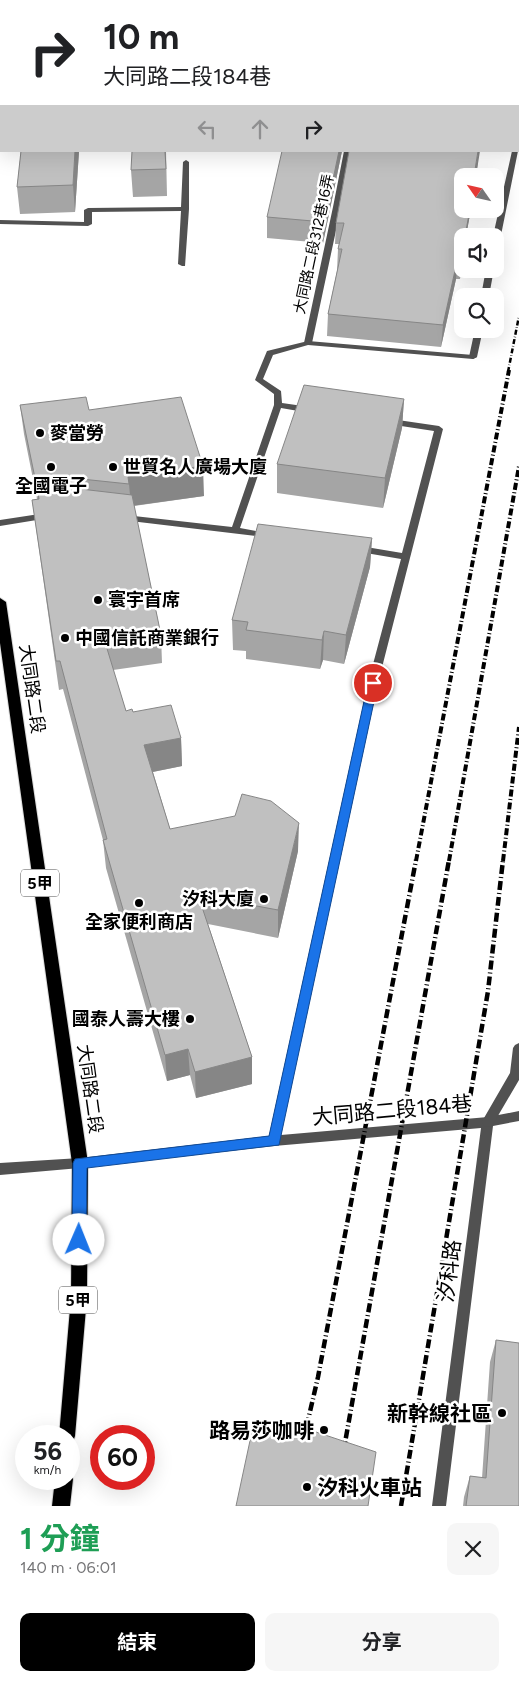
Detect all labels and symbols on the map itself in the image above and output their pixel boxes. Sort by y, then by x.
north arrow [454,168,504,218]
street label: 大同路二段312巷16弄 [290,172,338,316]
place label: 麥當勞 [50,422,104,444]
marker: 麥當勞 [34,427,46,439]
place label: 世貿名人廣場大廈 [123,456,267,478]
marker: 全國電子 [45,461,57,473]
marker: 世貿名人廣場大廈 [107,461,119,473]
place label: 全國電子 [15,475,87,497]
place label: 寰宇首席 [108,589,180,611]
marker: 寰宇首席 [92,594,104,606]
place label: 中國信託商業銀行 [75,627,219,649]
marker: 中國信託商業銀行 [59,632,71,644]
street label: 大同路二段 [15,643,49,735]
pin [352,662,394,704]
road number: 5甲 [21,870,59,896]
place label: 汐科大廈 [182,888,254,910]
marker: 汐科大廈 [258,893,270,905]
marker: 全家便利商店 [133,897,145,909]
place label: 全家便利商店 [85,911,193,933]
place label: 國泰人壽大樓 [72,1008,180,1030]
marker: 國泰人壽大樓 [184,1013,196,1025]
street label: 大同路二段 [73,1043,107,1135]
street label: 大同路二段184巷 [311,1091,473,1129]
position arrow [52,1213,104,1265]
street label: 汐科路 [433,1238,465,1304]
road number: 5甲 [59,1286,97,1314]
place label: 新幹線社區 [387,1401,492,1426]
marker: 新幹線社區 [496,1407,508,1419]
place label: 路易莎咖啡 [209,1418,314,1443]
marker: 路易莎咖啡 [318,1424,330,1436]
speed limit sign: 60 [90,1425,155,1490]
place label: 汐科火車站 [317,1475,422,1500]
marker: 汐科火車站 [301,1481,313,1493]

